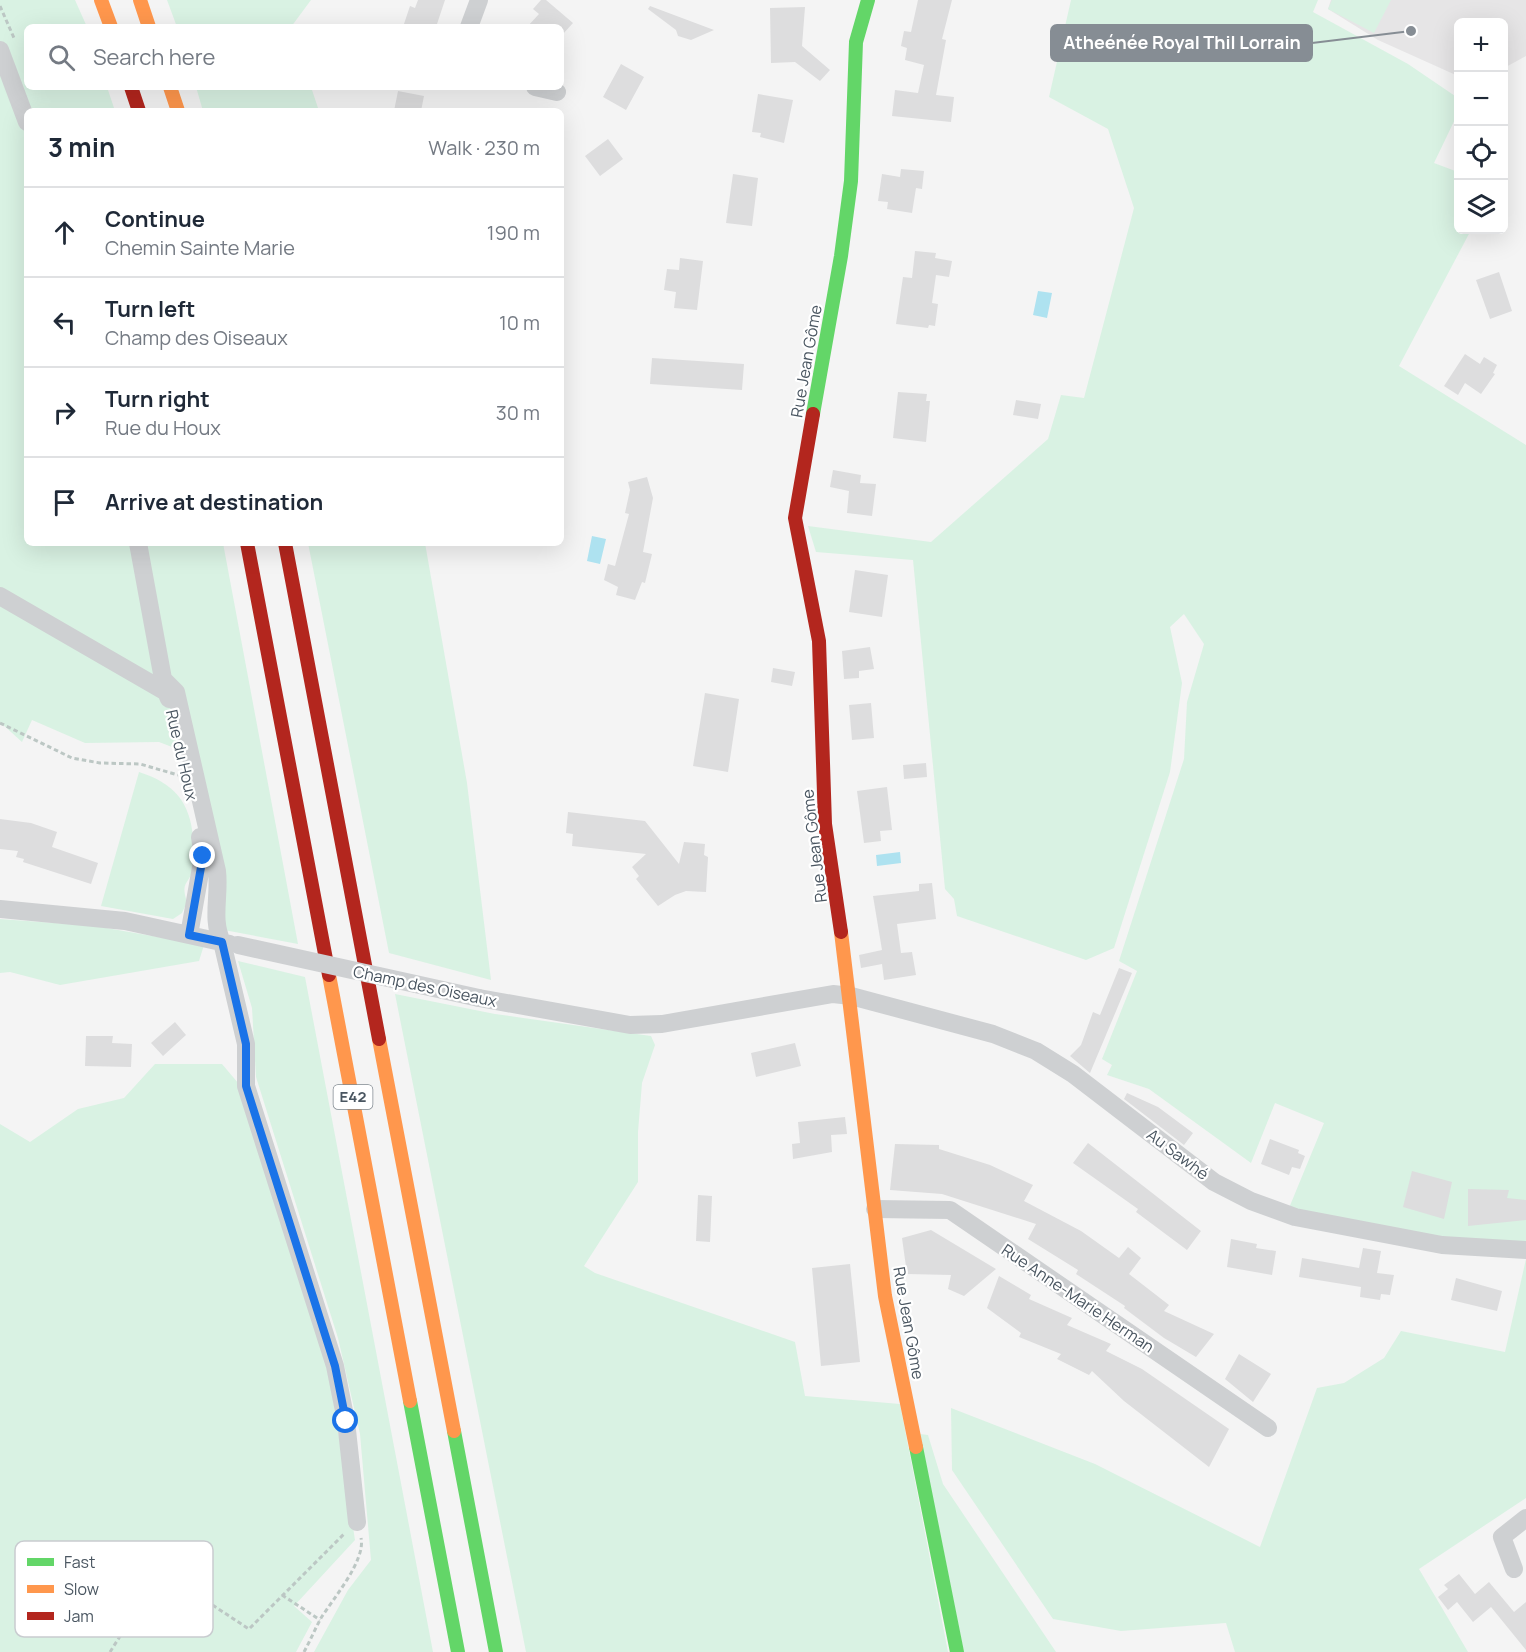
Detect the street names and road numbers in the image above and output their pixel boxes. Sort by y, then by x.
street label: Rue Jean Gôme [785,303,827,419]
street label: Rue du Houx [161,707,203,803]
street label: Rue Jean Gôme [796,788,832,904]
street label: Champ des Oiseaux [351,960,499,1012]
road number: E42 [334,1085,372,1109]
street label: Au Sawhé [1142,1123,1214,1185]
street label: Rue Anne-Marie Herman [997,1239,1159,1357]
street label: Rue Jean Gôme [888,1265,930,1381]

